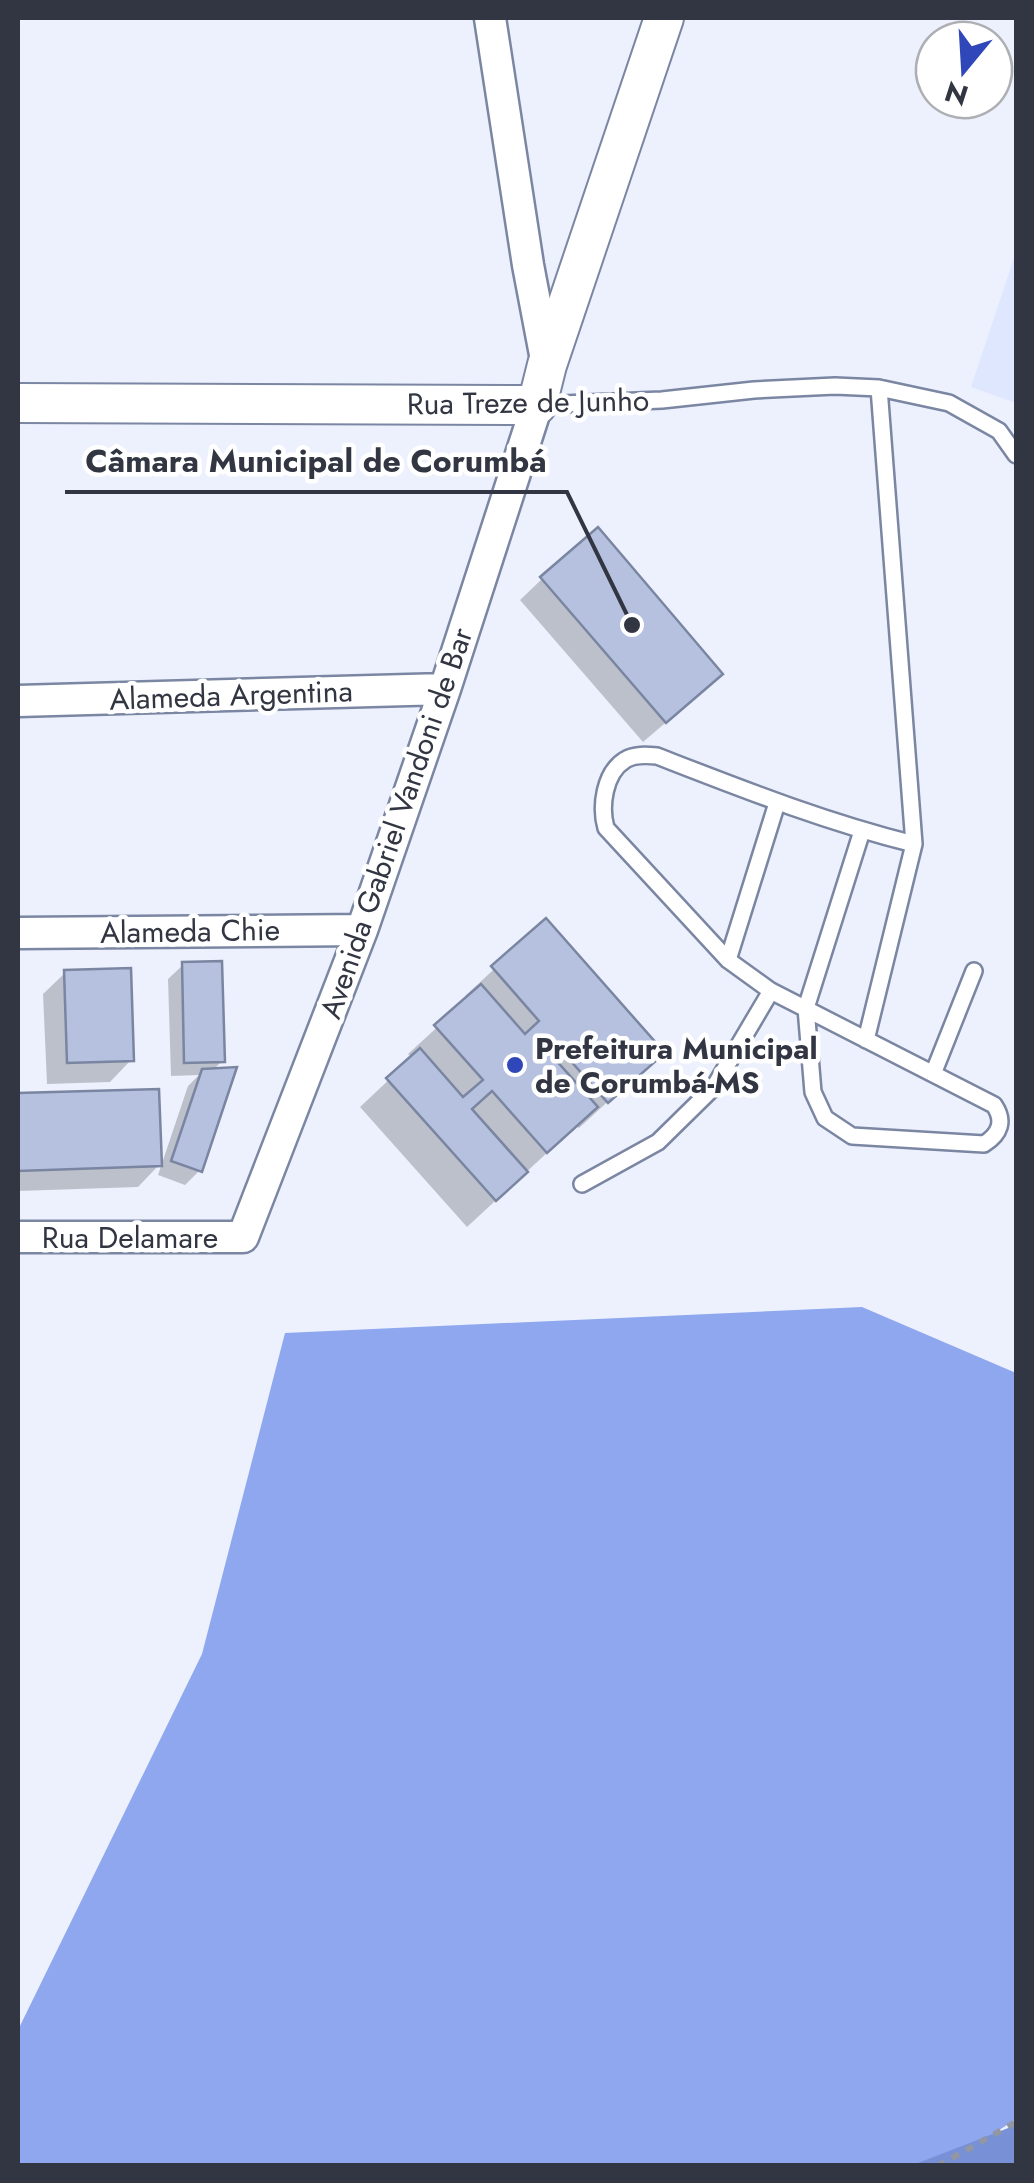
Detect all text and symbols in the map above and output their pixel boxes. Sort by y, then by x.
north arrow [914,20,1014,120]
text: N [940,70,973,116]
street label: Rua Treze de Junho [406,378,650,426]
callout: Câmara Municipal de Corumbá [65,430,567,492]
text: Câmara Municipal de Corumbá [85,438,547,484]
street label: Avenida Gabriel Vandoni de Bar [309,621,483,1024]
street label: Alameda Argentina [109,669,353,721]
street label: Alameda Chie [100,908,280,954]
place label: Prefeitura Municipal de Corumbá-MS [535,1027,818,1104]
marker: Prefeitura Municipal de Corumbá-MS [504,1054,526,1076]
street label: Rua Delamare [42,1216,218,1259]

